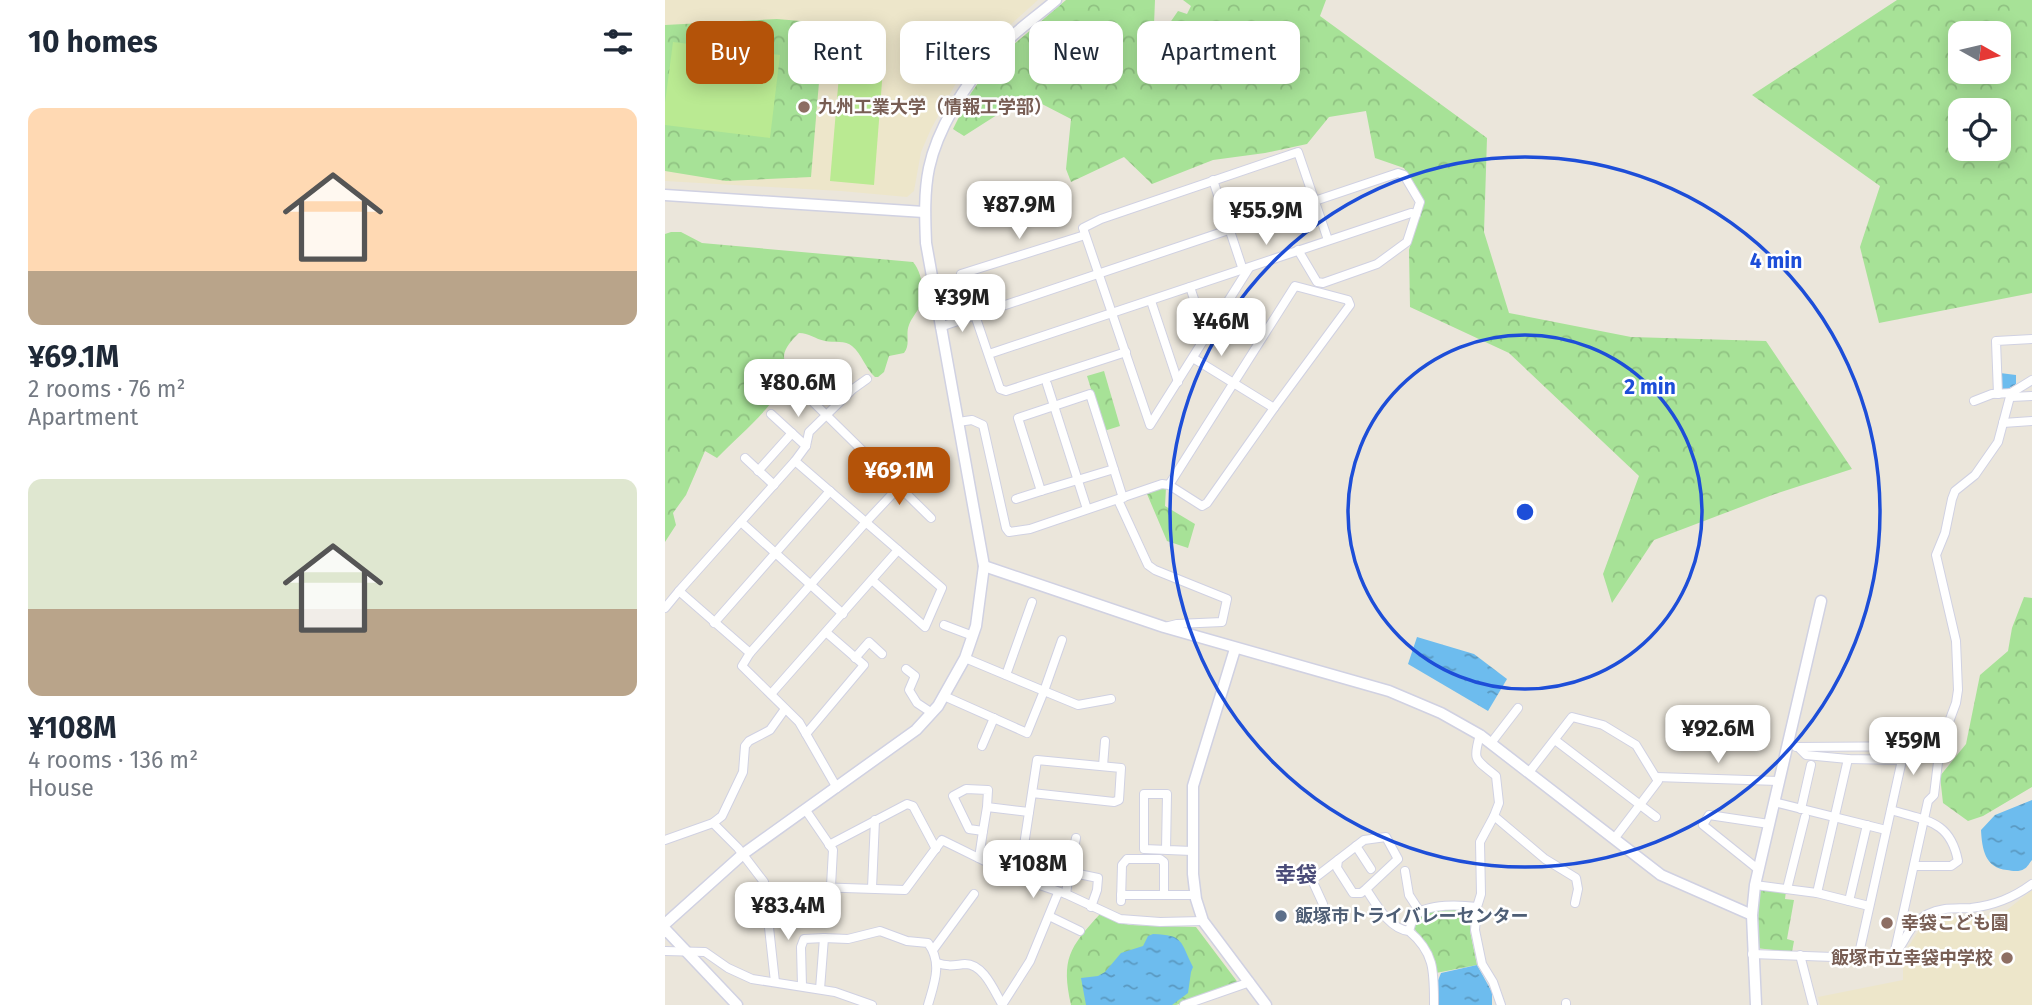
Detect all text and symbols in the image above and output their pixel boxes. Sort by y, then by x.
chip: Buy [686,21,774,84]
chip: Rent [788,21,886,84]
chip: Filters [900,21,1015,84]
chip: New [1029,21,1123,84]
chip: Apartment [1137,21,1300,84]
north arrow [1948,21,2011,84]
map controls [1948,21,2011,161]
icon: filters [599,23,637,61]
text: 10 homes [28,24,158,60]
place label: 九州工業大学（情報工学部） [818,96,1052,118]
button: locate [1948,98,2011,161]
marker: 九州工業大学（情報工学部） [796,99,812,115]
icon: home [270,154,396,280]
pin: ¥87.9M [962,182,1076,241]
pin: ¥55.9M [1209,188,1323,247]
text: ¥87.9M [983,190,1055,218]
text: ¥55.9M [1229,196,1303,224]
text: 4 min [1750,248,1802,274]
pin: ¥39M [921,274,1003,334]
text: ¥39M [934,283,990,311]
pin: ¥46M [1180,298,1262,358]
text: ¥46M [1193,307,1249,335]
text: ¥69.1M [28,339,119,375]
pin: ¥80.6M [741,360,855,419]
text: ¥80.6M [760,368,836,396]
text: 2 min [1624,374,1676,400]
text: 2 rooms · 76 m² [28,375,186,403]
text: Apartment [28,403,138,431]
pin: ¥69.1M [842,448,956,507]
text: ¥69.1M [864,456,934,484]
centre of rings [1513,500,1537,524]
icon: home [270,525,396,651]
pin: ¥92.6M [1661,706,1775,765]
text: ¥108M [28,710,117,746]
text: ¥92.6M [1681,714,1755,742]
pin: ¥59M [1872,718,1954,777]
text: ¥59M [1885,726,1941,754]
text: 4 rooms · 136 m² [28,746,198,774]
text: House [28,774,94,802]
pin: ¥108M [984,841,1082,900]
text: ¥108M [999,849,1067,877]
district label: 幸袋 [1275,862,1317,888]
pin: ¥83.4M [731,883,845,942]
text: ¥83.4M [751,891,825,919]
place label: 飯塚市トライバレーセンター [1295,905,1529,927]
marker: 飯塚市トライバレーセンター [1273,908,1289,924]
place label: 幸袋こども園 [1901,912,2009,934]
marker: 幸袋こども園 [1879,915,1895,931]
place label: 飯塚市立幸袋中学校 [1831,947,1993,969]
marker: 飯塚市立幸袋中学校 [1999,950,2015,966]

